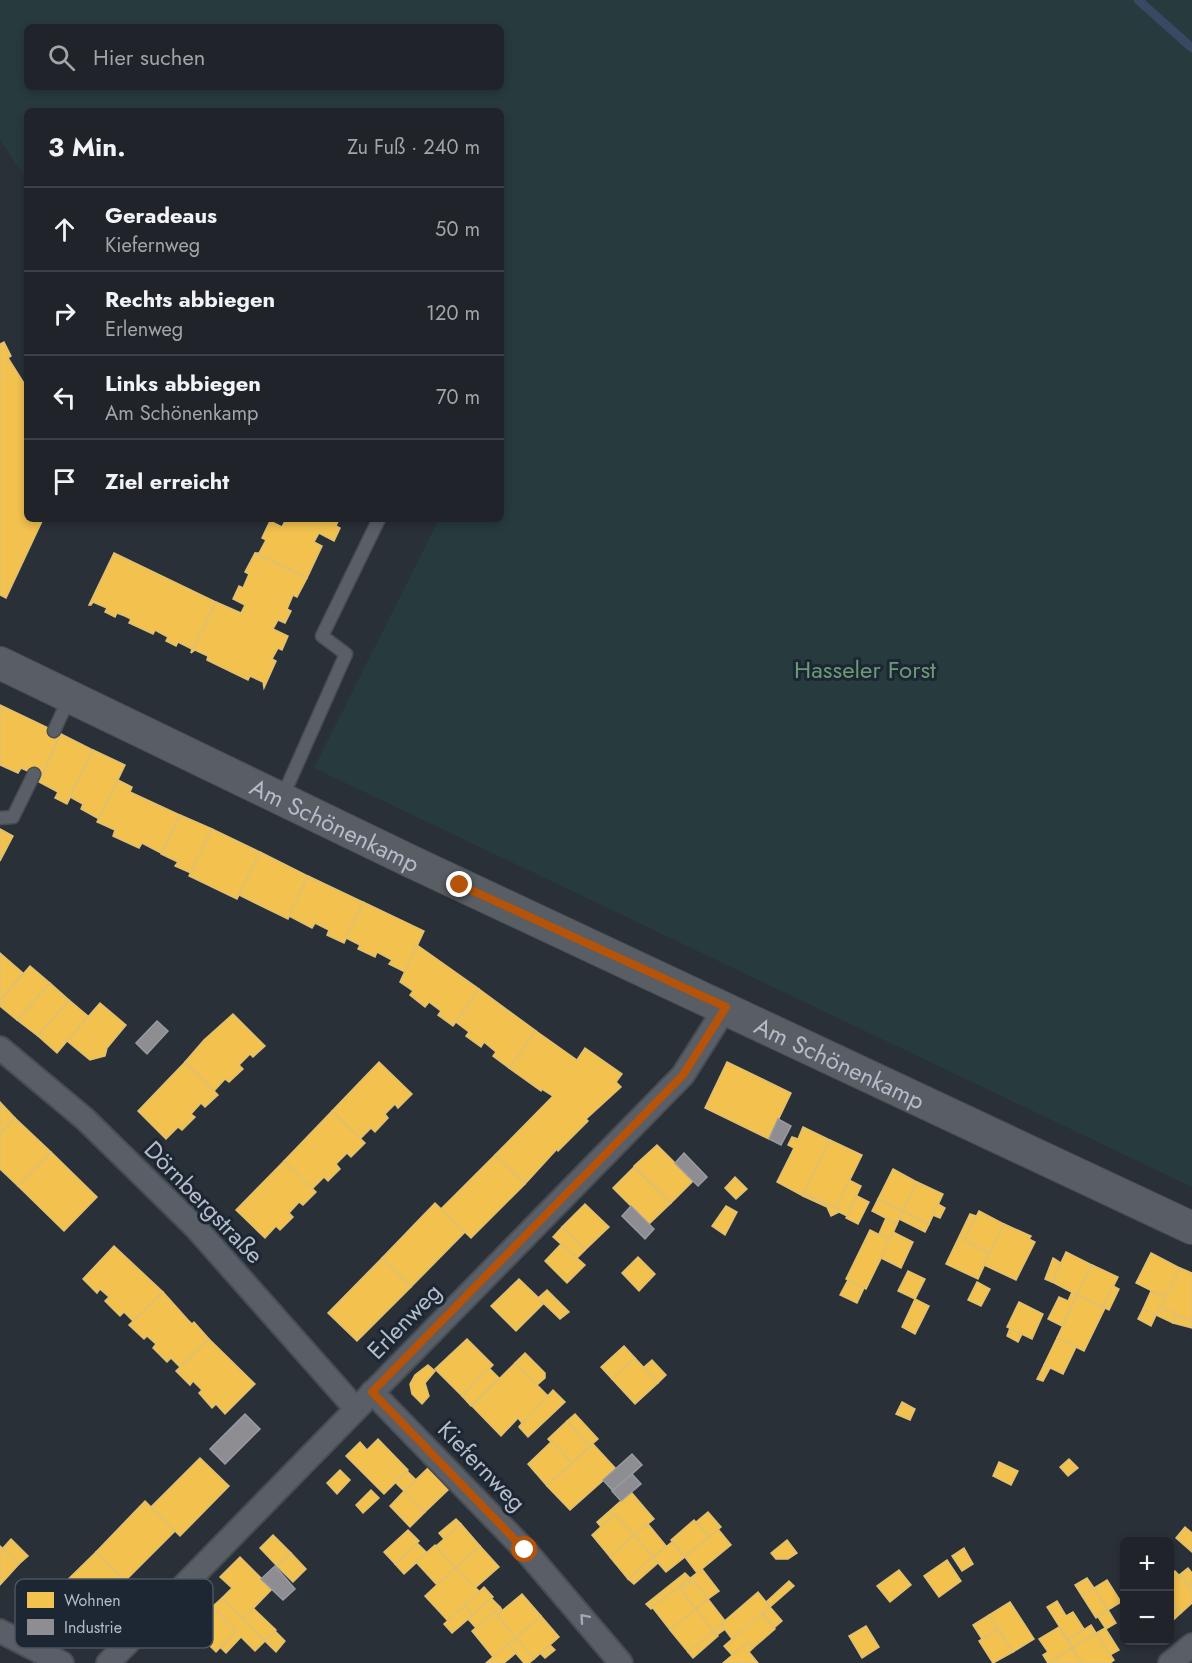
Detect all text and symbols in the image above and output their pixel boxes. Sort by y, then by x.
search box [24,24,504,90]
icon: search [45,41,78,74]
text: Hier suchen [93,41,205,73]
text: 3 Min. [48,128,126,166]
text: Zu Fuß · 240 m [347,133,480,162]
text: Geradeaus [105,199,217,231]
icon: ahead [48,213,81,246]
text: 50 m [435,215,480,244]
text: Kiefernweg [105,231,200,260]
text: Rechts abbiegen [105,283,275,315]
icon: right [48,297,81,330]
text: 120 m [426,299,480,328]
text: Erlenweg [105,315,183,344]
text: Links abbiegen [105,367,261,399]
icon: left [48,381,81,414]
text: 70 m [436,383,480,412]
text: Am Schönenkamp [105,399,258,428]
icon: arrive [48,465,81,498]
text: Ziel erreicht [105,465,229,497]
park label: Hasseler Forst [794,652,936,687]
street label: Am Schönenkamp [244,769,426,881]
route end [446,871,472,897]
street label: Am Schönenkamp [749,1008,931,1118]
street label: Dörnbergstraße [136,1133,272,1271]
street label: Erlenweg [359,1275,449,1367]
street label: Kiefernweg [430,1413,534,1519]
route start [511,1536,537,1562]
map controls [1120,1537,1174,1645]
button: + [1120,1537,1174,1591]
legend [15,1579,213,1648]
text: Wohnen [64,1589,121,1612]
button: − [1120,1591,1174,1645]
one-way arrow [580,1614,591,1625]
text: Industrie [64,1616,122,1639]

